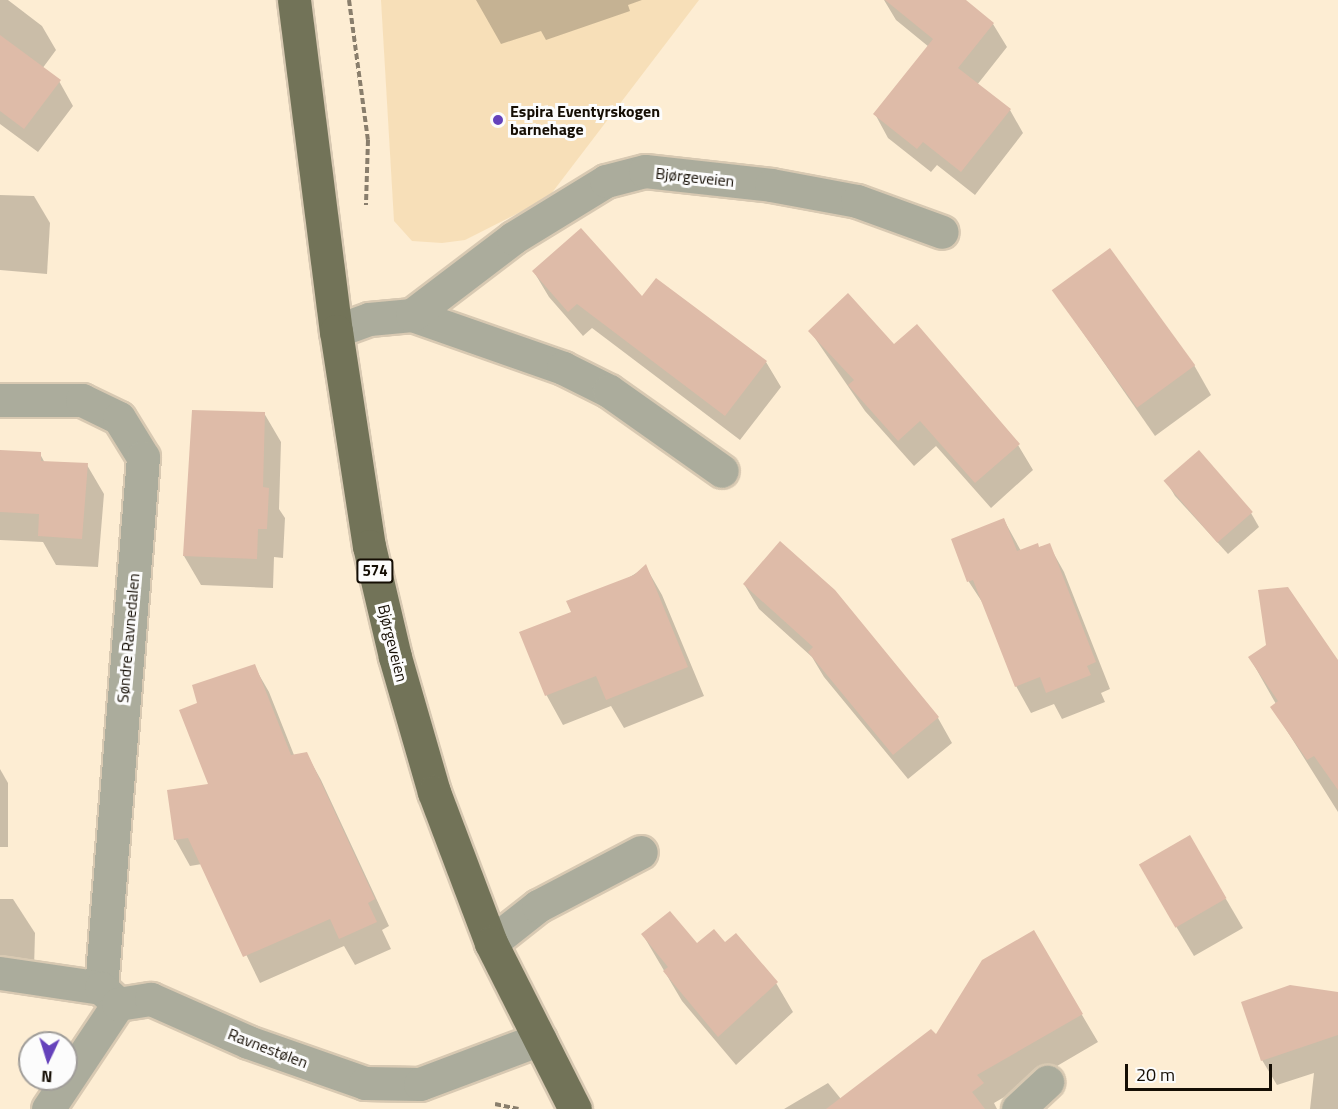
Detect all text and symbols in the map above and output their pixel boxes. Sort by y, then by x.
place label: Espira Eventyrskogen barnehage [510,101,660,139]
marker: Espira Eventyrskogen barnehage [491,113,505,127]
street label: Bjørgeveien [655,163,735,191]
road number: 574 [356,559,394,583]
street label: Søndre Ravnedalen [113,572,143,704]
street label: Bjørgeveien [374,602,412,684]
street label: Ravnestølen [225,1024,311,1072]
north arrow [18,1031,78,1091]
scale bar [1128,1052,1275,1090]
text: 20 m [1136,1061,1175,1088]
text: N [41,1065,53,1089]

